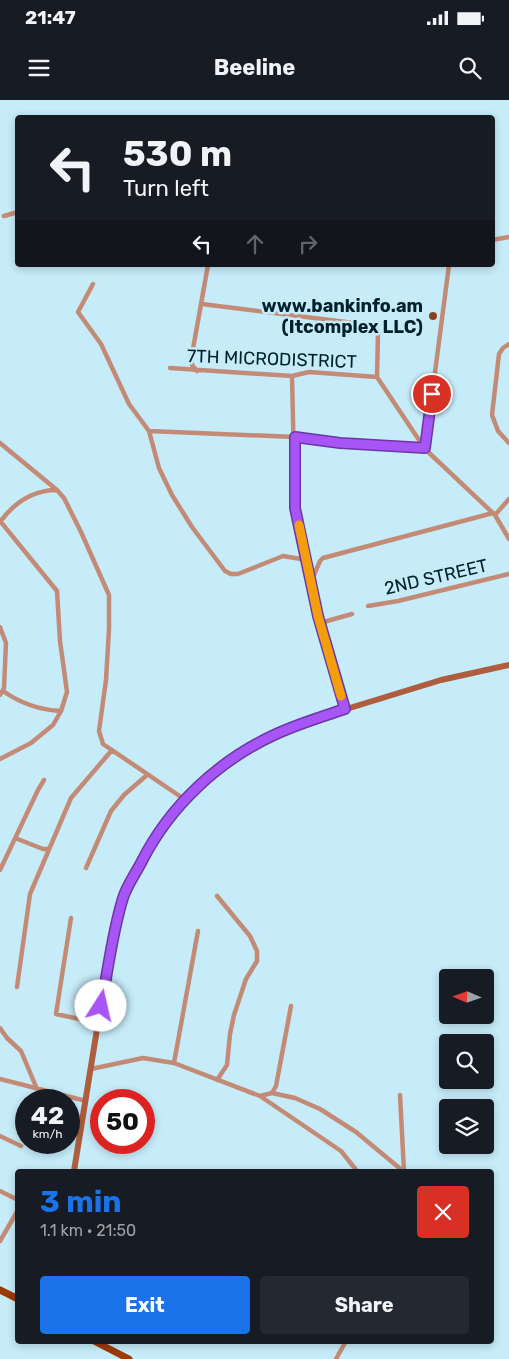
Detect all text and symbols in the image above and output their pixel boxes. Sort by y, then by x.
text: 21:47 [25,6,76,29]
icon: menu [25,54,53,82]
text: Beeline [214,54,295,81]
icon: search [456,54,484,82]
text: 530 m [123,133,232,175]
icon: left [40,135,105,200]
text: Turn left [123,175,209,202]
icon: left [188,230,216,258]
icon: ahead [241,230,269,258]
icon: right [294,230,322,258]
place label: www.bankinfo.am (Itcomplex LLC) [262,295,423,338]
marker: www.bankinfo.am (Itcomplex LLC) [427,310,439,322]
street label: 7TH MICRODISTRICT [187,345,357,373]
pin [411,373,453,415]
icon: arrive [418,380,446,408]
street label: 2ND STREET [382,554,490,600]
north arrow [439,969,494,1024]
map controls [439,969,494,1154]
position arrow [74,979,126,1031]
button: search [439,1034,494,1089]
speed limit sign: 50 [90,1089,155,1154]
button: layers [439,1099,494,1154]
text: 42 [31,1101,64,1130]
text: km/h [33,1127,62,1141]
text: 3 min [40,1184,122,1220]
button: close [417,1186,469,1238]
text: 1.1 km · 21:50 [40,1221,136,1240]
button: Exit [40,1276,250,1334]
button: Share [260,1276,469,1334]

